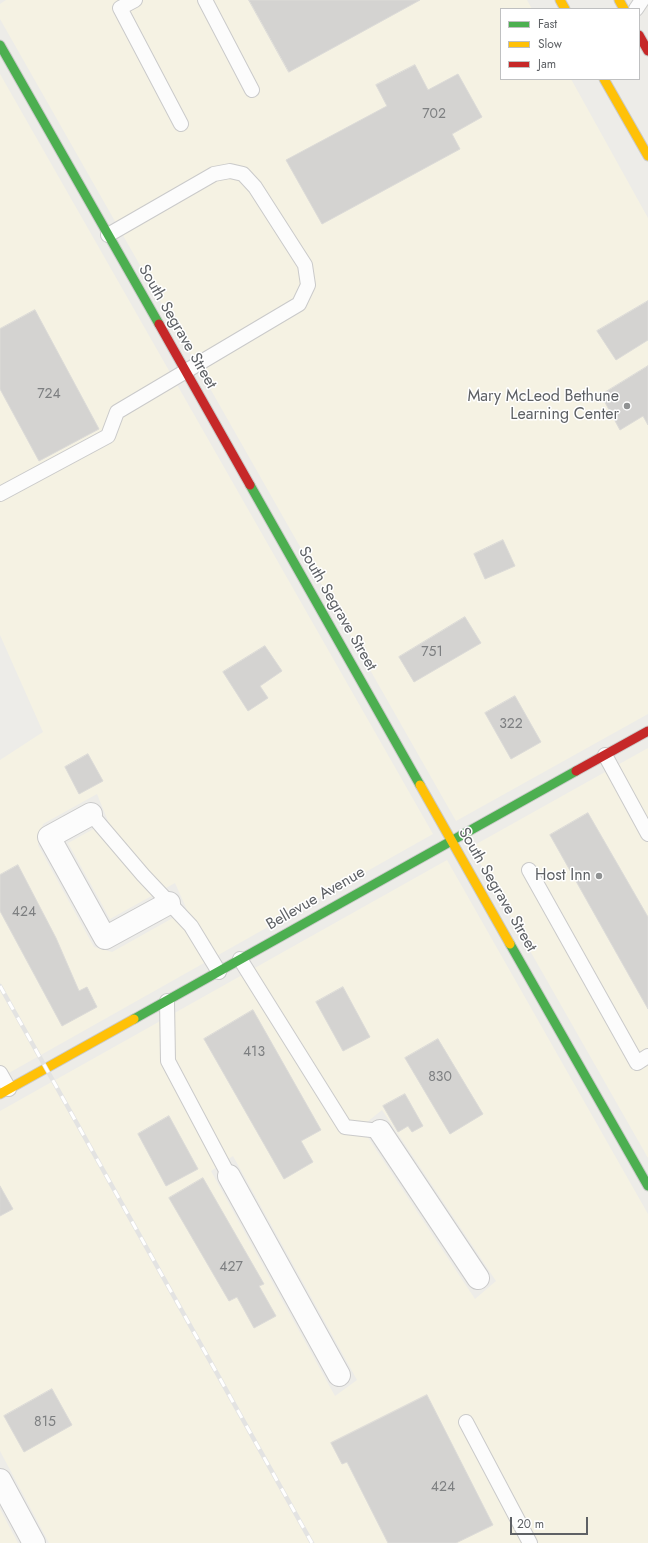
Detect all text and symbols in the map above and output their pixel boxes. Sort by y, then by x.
legend [500,8,640,80]
text: Fast [538,15,557,33]
text: Slow [538,35,562,53]
text: Jam [538,55,556,73]
house number: 702 [422,107,446,123]
street label: South Segrave Street [134,261,220,393]
house number: 724 [37,387,61,403]
place label: Mary McLeod Bethune Learning Center [467,387,619,425]
marker: Mary McLeod Bethune Learning Center [622,401,632,411]
street label: South Segrave Street [294,543,380,675]
house number: 751 [421,645,443,661]
house number: 322 [499,717,523,733]
street label: South Segrave Street [454,824,540,956]
street label: Bellevue Avenue [263,863,369,935]
place label: Host Inn [535,866,591,886]
marker: Host Inn [594,871,604,881]
house number: 424 [12,905,36,921]
house number: 413 [243,1045,265,1061]
house number: 830 [428,1070,452,1086]
house number: 427 [219,1260,243,1276]
house number: 815 [34,1415,56,1431]
house number: 424 [431,1480,455,1496]
scale bar [512,1509,590,1535]
text: 20 m [517,1515,544,1533]

